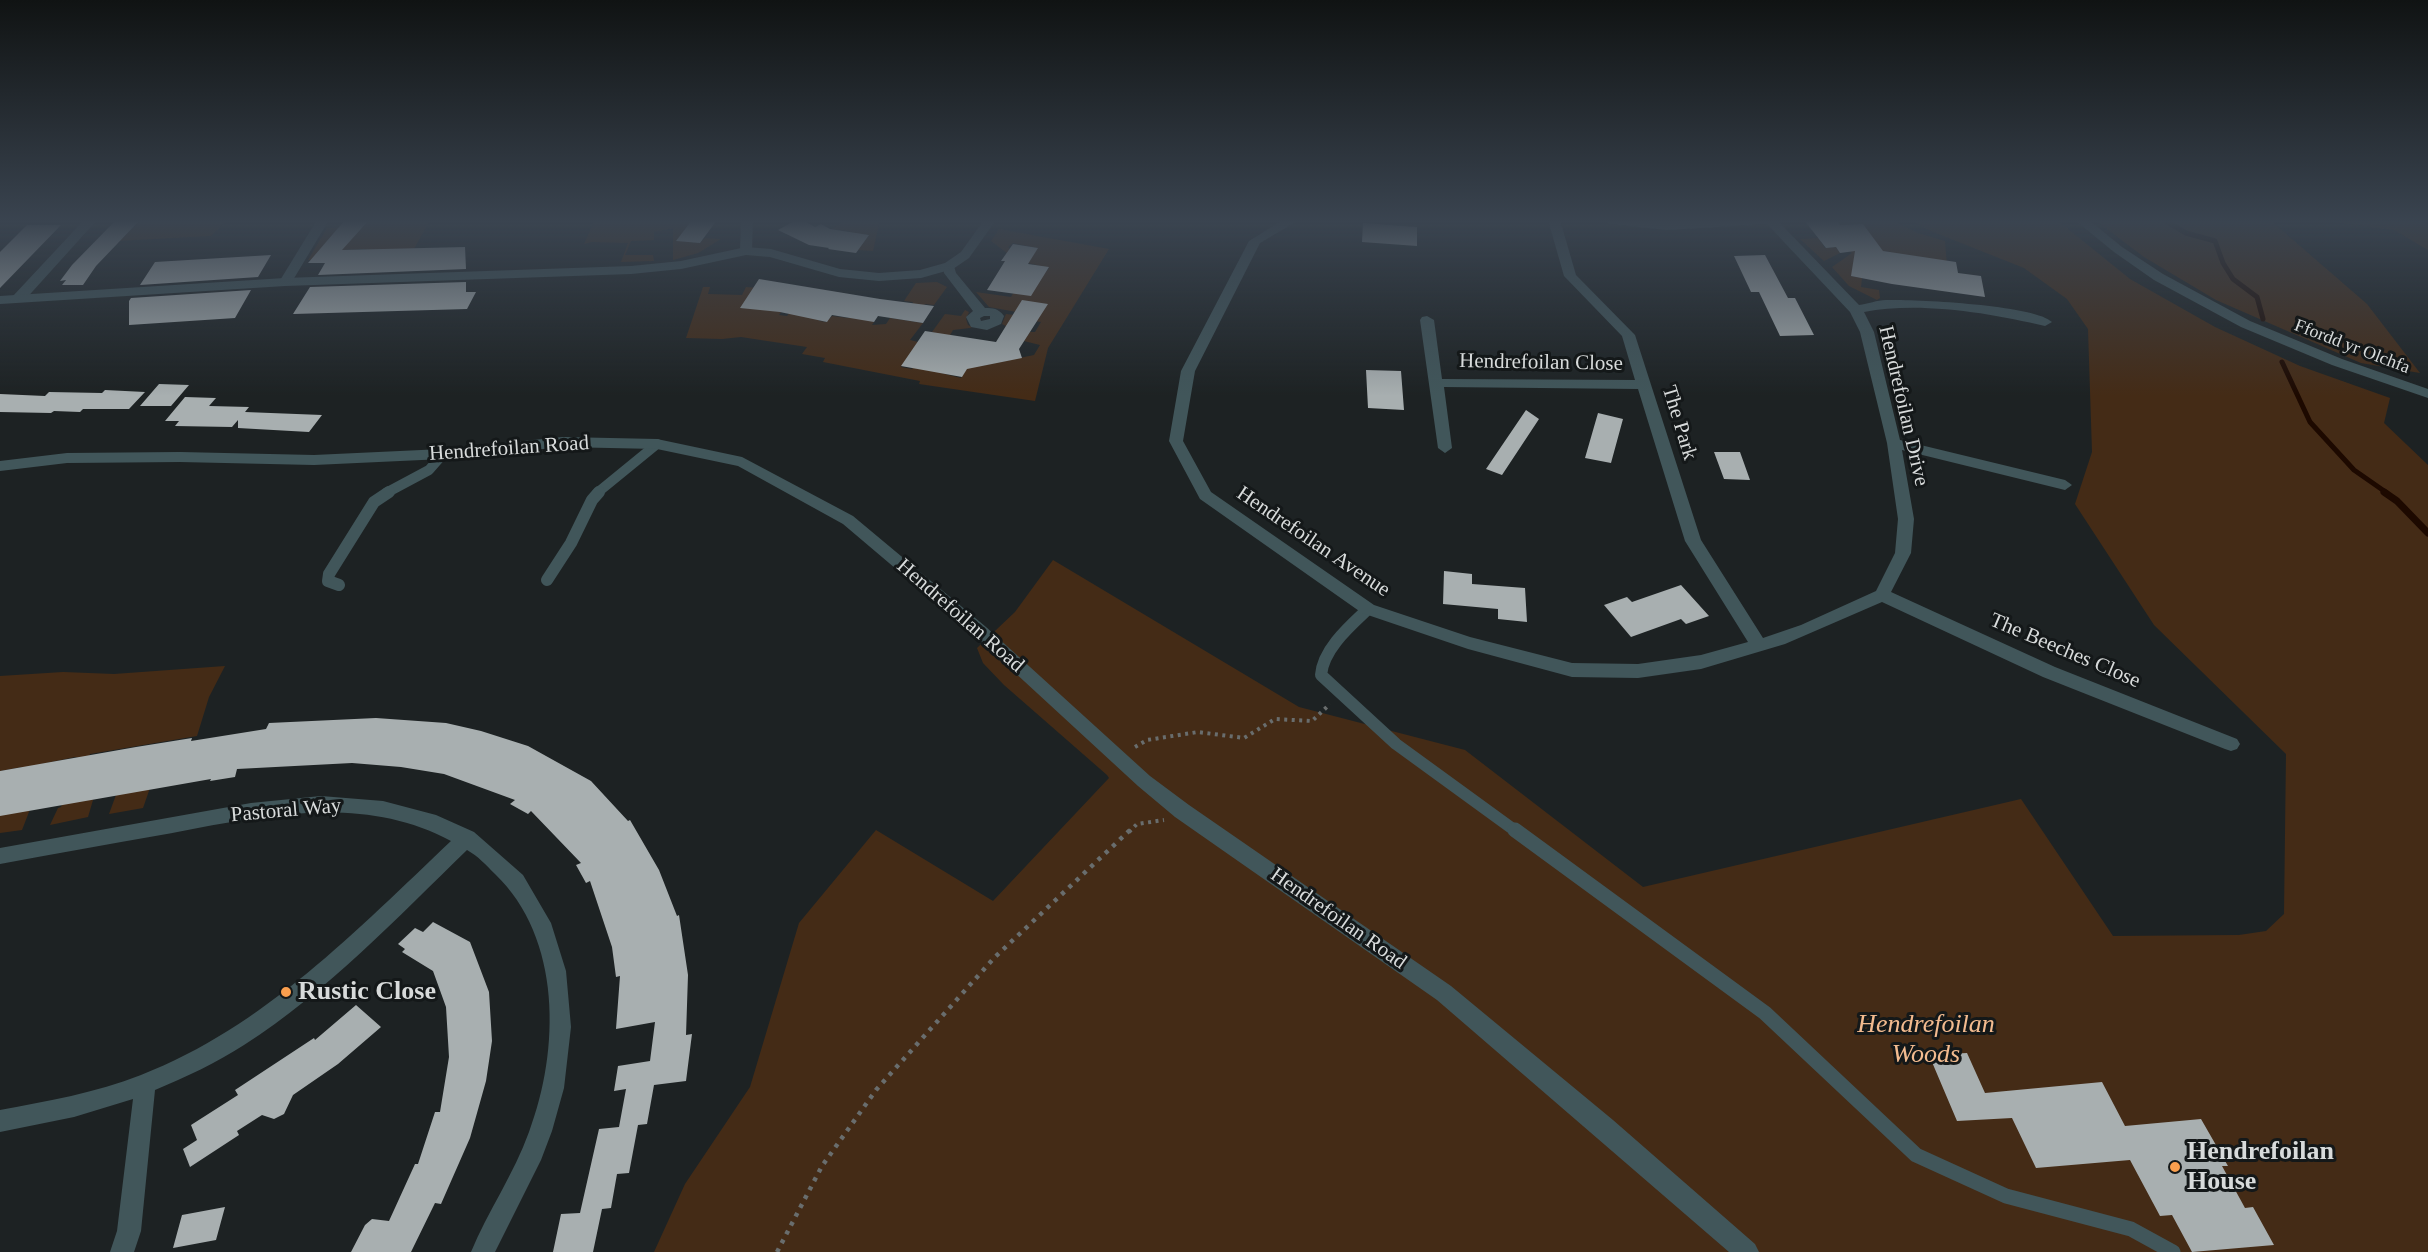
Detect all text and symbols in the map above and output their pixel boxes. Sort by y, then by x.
street label: Ffordd yr Olchfa [2291,315,2413,379]
street label: Hendrefoilan Drive [1872,323,1934,489]
street label: Hendrefoilan Close [1459,349,1623,377]
street label: The Park [1656,383,1702,463]
street label: Hendrefoilan Road [428,431,590,467]
street label: Hendrefoilan Avenue [1231,481,1395,603]
street label: Hendrefoilan Road [891,554,1029,678]
street label: The Beeches Close [1986,608,2144,694]
street label: Pastoral Way [230,794,342,828]
street label: Hendrefoilan Road [1265,863,1411,975]
place label: Rustic Close [298,976,436,1008]
marker: Rustic Close [279,985,293,999]
park label: Hendrefoilan Woods [1857,1009,1995,1070]
place label: Hendrefoilan House [2187,1136,2334,1198]
marker: Hendrefoilan House [2168,1160,2182,1174]

